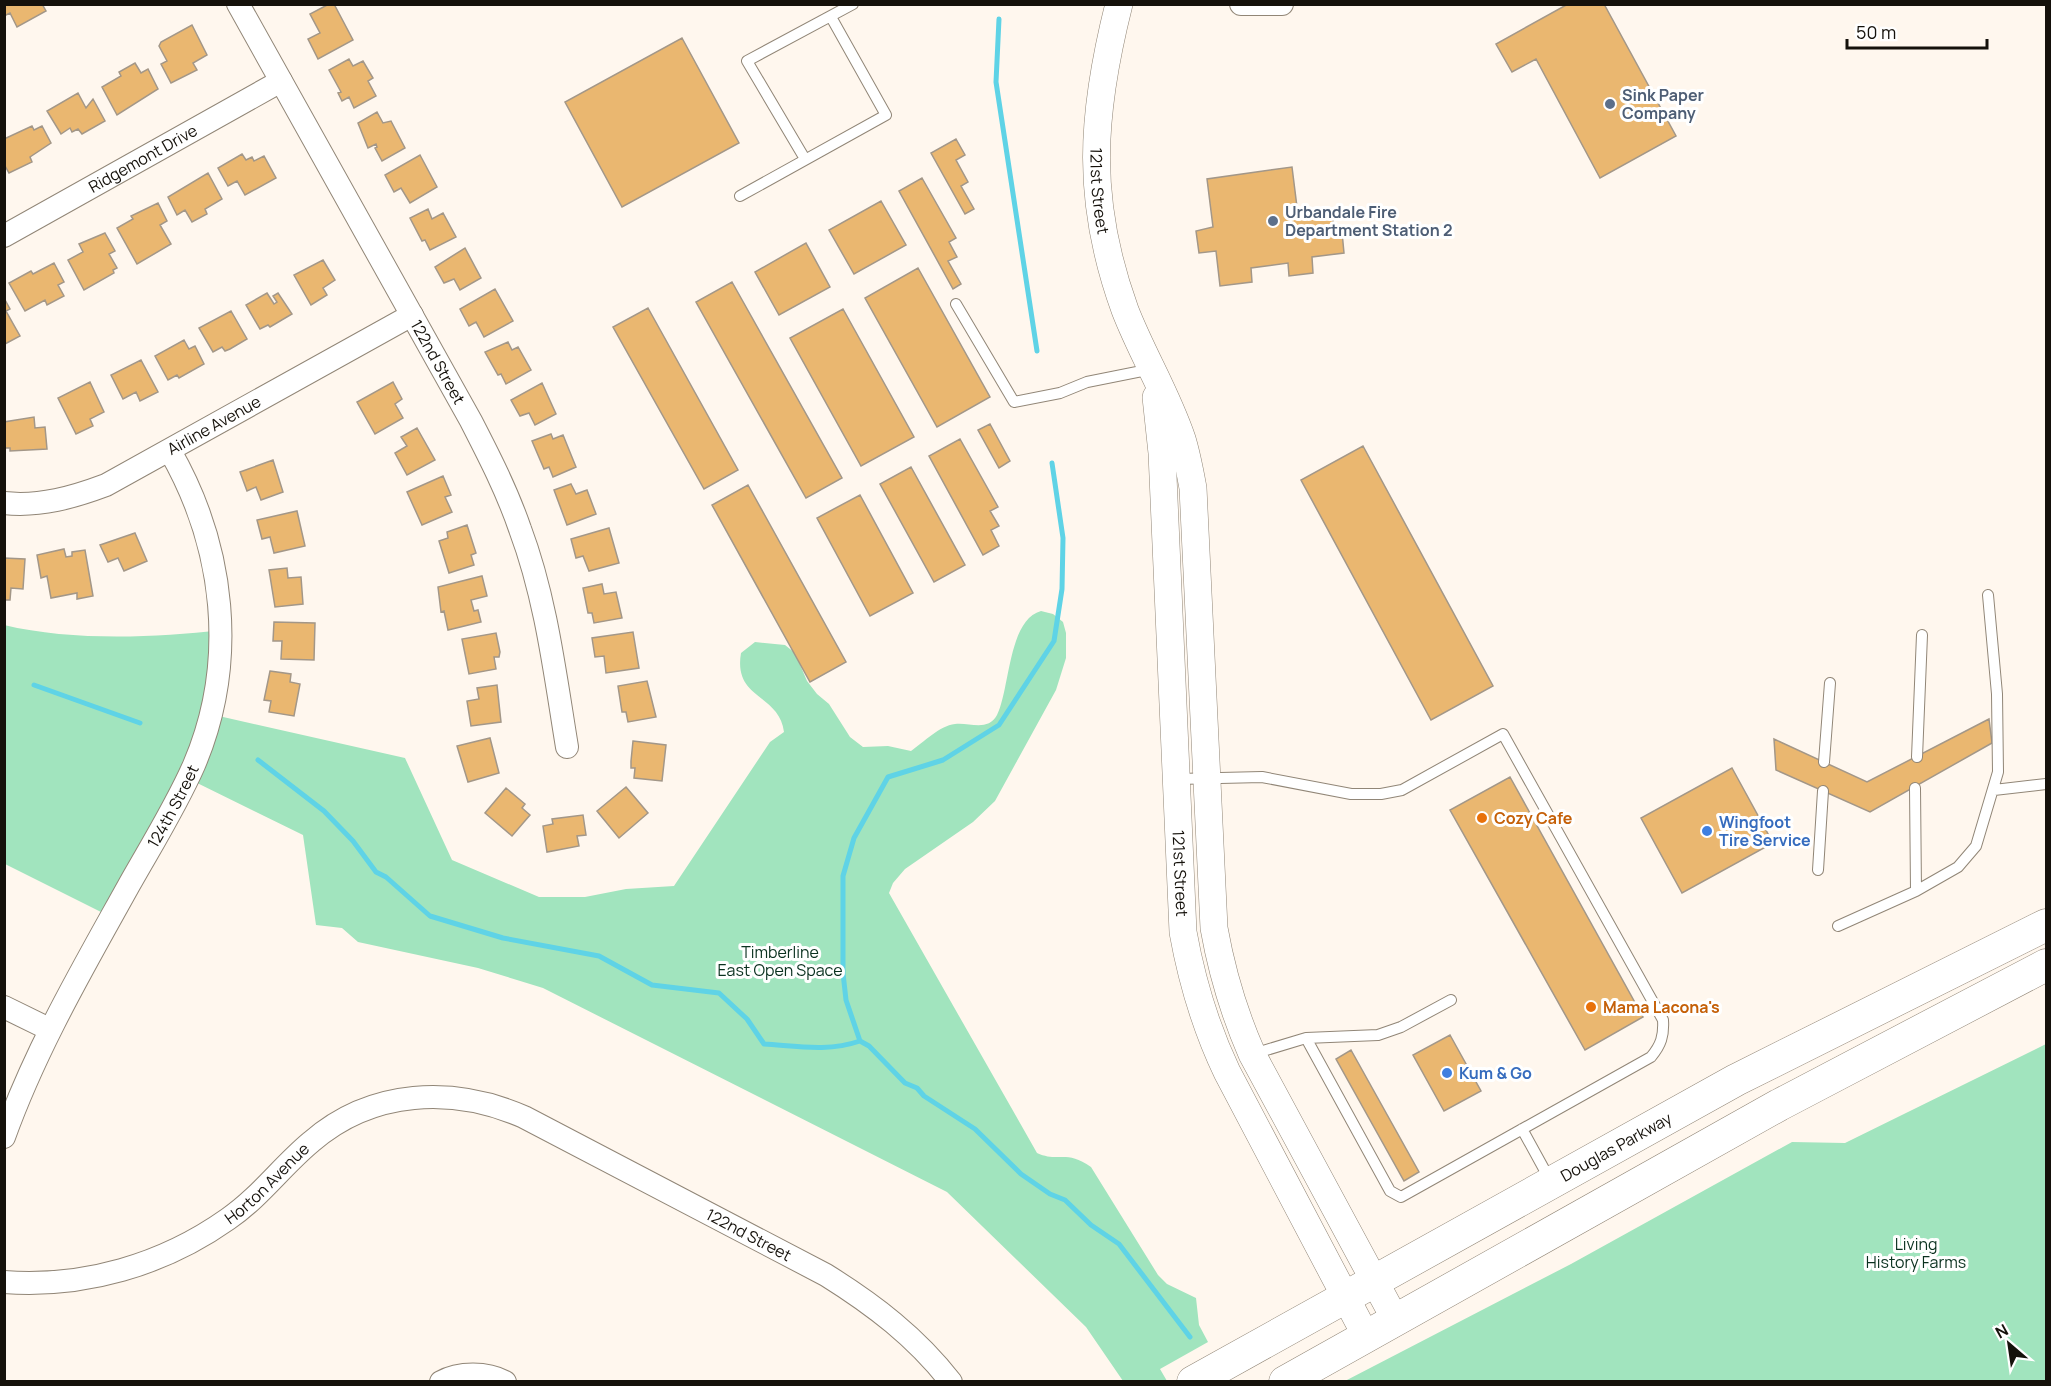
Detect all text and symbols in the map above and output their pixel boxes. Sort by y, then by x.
scale bar [1847,12,1986,50]
text: 50 m [1856,20,1896,44]
place label: Sink Paper Company [1622,84,1704,124]
marker: Sink Paper Company [1603,97,1617,111]
street label: Ridgemont Drive [84,119,201,198]
street label: 121st Street [1085,147,1115,236]
place label: Urbandale Fire Department Station 2 [1285,201,1452,241]
marker: Urbandale Fire Department Station 2 [1266,214,1280,228]
street label: 122nd Street [406,316,470,408]
street label: Airline Avenue [163,390,265,460]
street label: 124th Street [142,761,204,852]
place label: Cozy Cafe [1494,807,1573,829]
marker: Cozy Cafe [1475,811,1489,825]
place label: Wingfoot Tire Service [1719,811,1811,851]
marker: Wingfoot Tire Service [1700,824,1714,838]
street label: 121st Street [1168,829,1193,917]
park label: Timberline East Open Space [717,941,843,981]
place label: Mama Lacona's [1603,996,1720,1018]
marker: Mama Lacona's [1584,1000,1598,1014]
place label: Kum & Go [1459,1062,1532,1084]
marker: Kum & Go [1440,1066,1454,1080]
street label: Douglas Parkway [1556,1107,1676,1187]
street label: Horton Avenue [220,1138,314,1229]
street label: 122nd Street [702,1203,795,1266]
park label: Living History Farms [1866,1233,1966,1273]
north arrow [1979,1314,2039,1374]
text: N [1991,1318,2012,1343]

